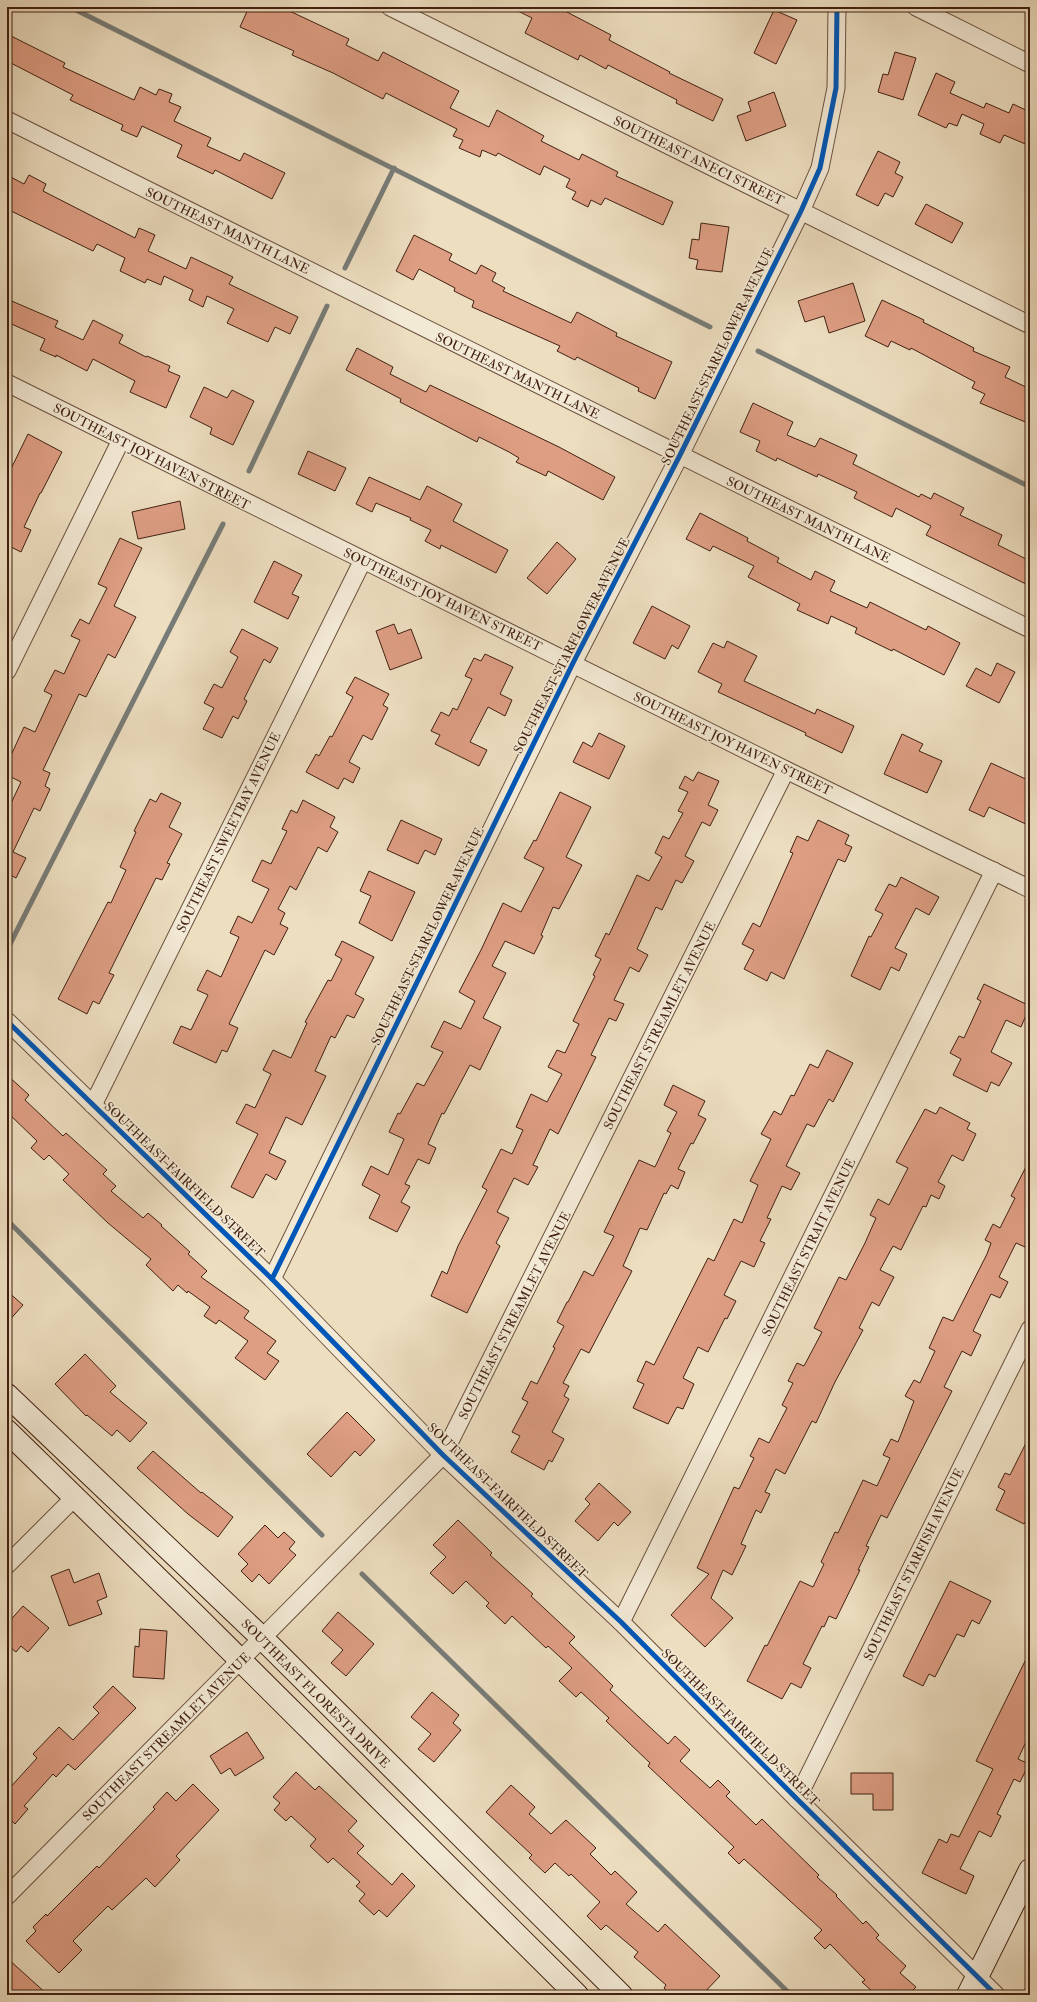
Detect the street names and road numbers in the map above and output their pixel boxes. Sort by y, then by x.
street label: SOUTHEAST ANECI STREET [611,113,787,209]
street label: SOUTHEAST MANTH LANE [143,184,312,278]
street label: SOUTHEAST STARFLOWER AVENUE [658,245,778,468]
street label: SOUTHEAST MANTH LANE [433,329,602,423]
street label: SOUTHEAST JOY HAVEN STREET [50,400,253,514]
street label: SOUTHEAST MANTH LANE [724,473,893,567]
street label: SOUTHEAST STARFLOWER AVENUE [510,535,634,756]
street label: SOUTHEAST JOY HAVEN STREET [341,545,545,655]
street label: SOUTHEAST JOY HAVEN STREET [631,689,835,799]
street label: SOUTHEAST SWEETBAY AVENUE [173,730,285,935]
street label: SOUTHEAST STARFLOWER AVENUE [368,825,488,1048]
street label: SOUTHEAST STREAMLET AVENUE [600,919,720,1132]
street label: SOUTHEAST FAIRFIELD STREET [101,1099,268,1261]
street label: SOUTHEAST STRAIT AVENUE [759,1156,859,1339]
street label: SOUTHEAST STREAMLET AVENUE [455,1209,575,1422]
street label: SOUTHEAST FAIRFIELD STREET [424,1420,591,1582]
street label: SOUTHEAST STARFISH AVENUE [860,1466,968,1663]
street label: SOUTHEAST FLORESTA DRIVE [238,1616,393,1771]
street label: SOUTHEAST FAIRFIELD STREET [658,1645,823,1810]
street label: SOUTHEAST STREAMLET AVENUE [79,1649,254,1824]

